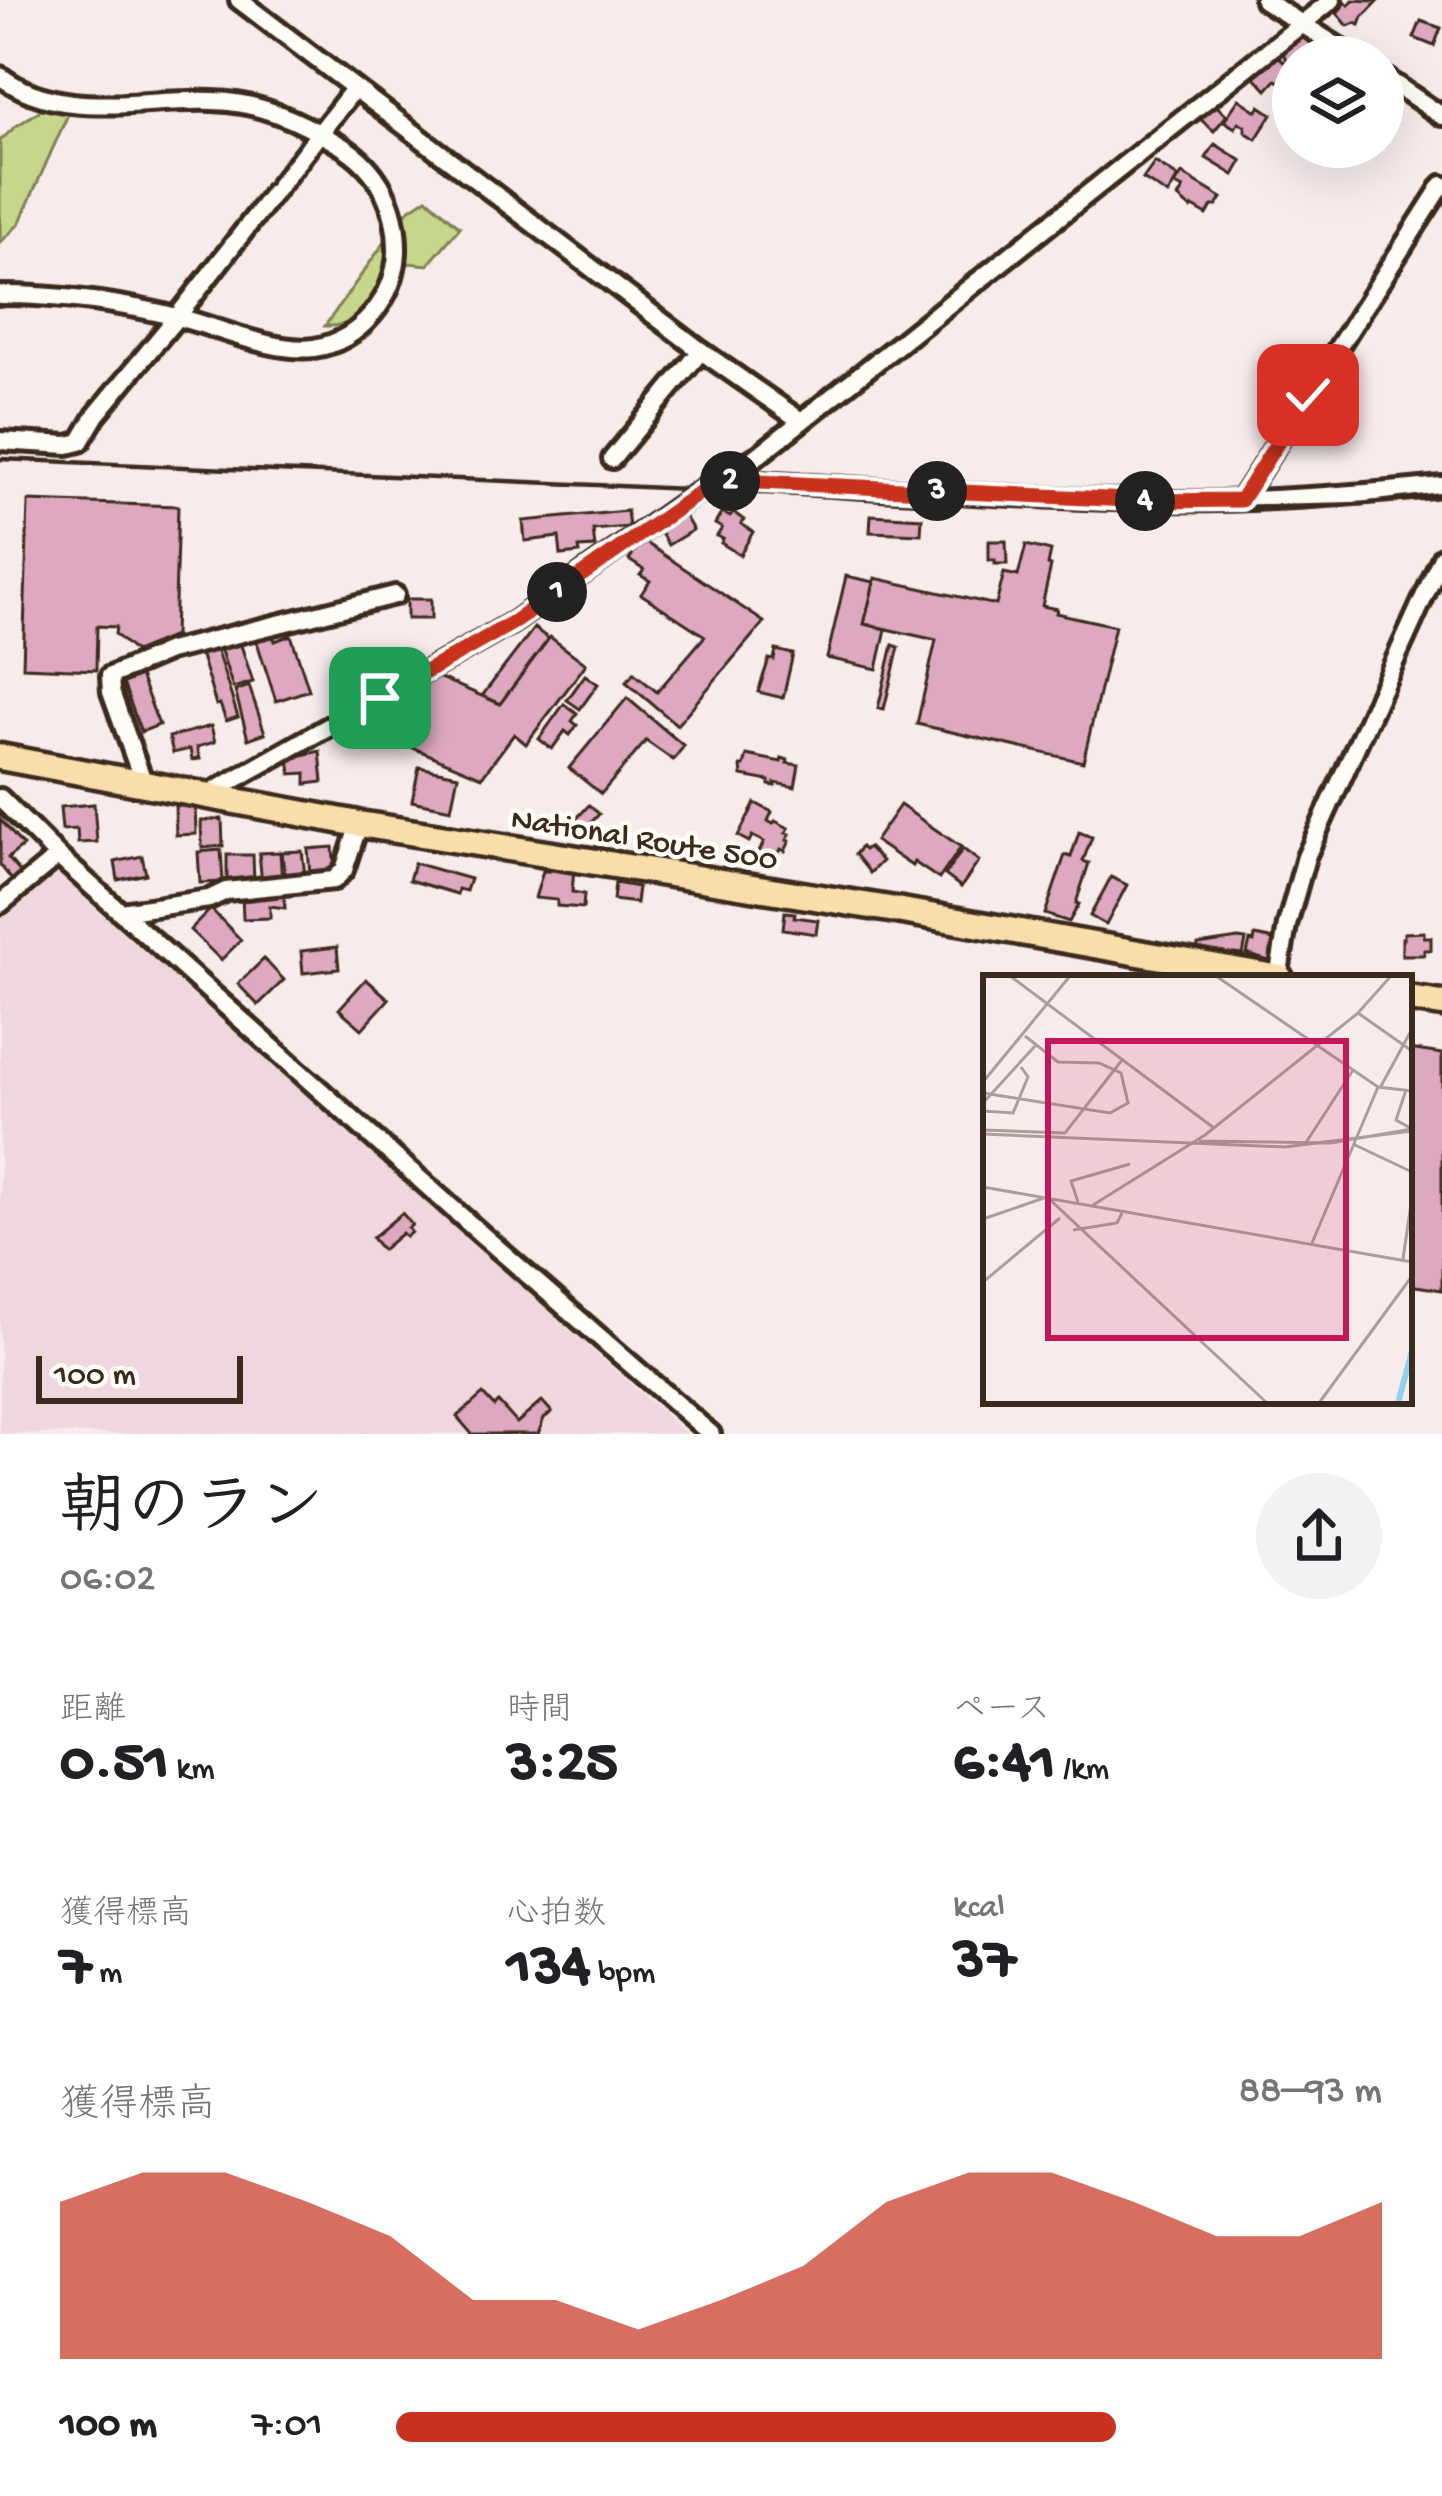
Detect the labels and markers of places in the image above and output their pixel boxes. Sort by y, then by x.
pin [1257,344,1359,446]
pin: 2 [700,451,760,511]
pin: 3 [907,461,967,521]
pin: 4 [1115,471,1175,531]
pin: 1 [527,562,587,622]
pin [329,647,431,749]

